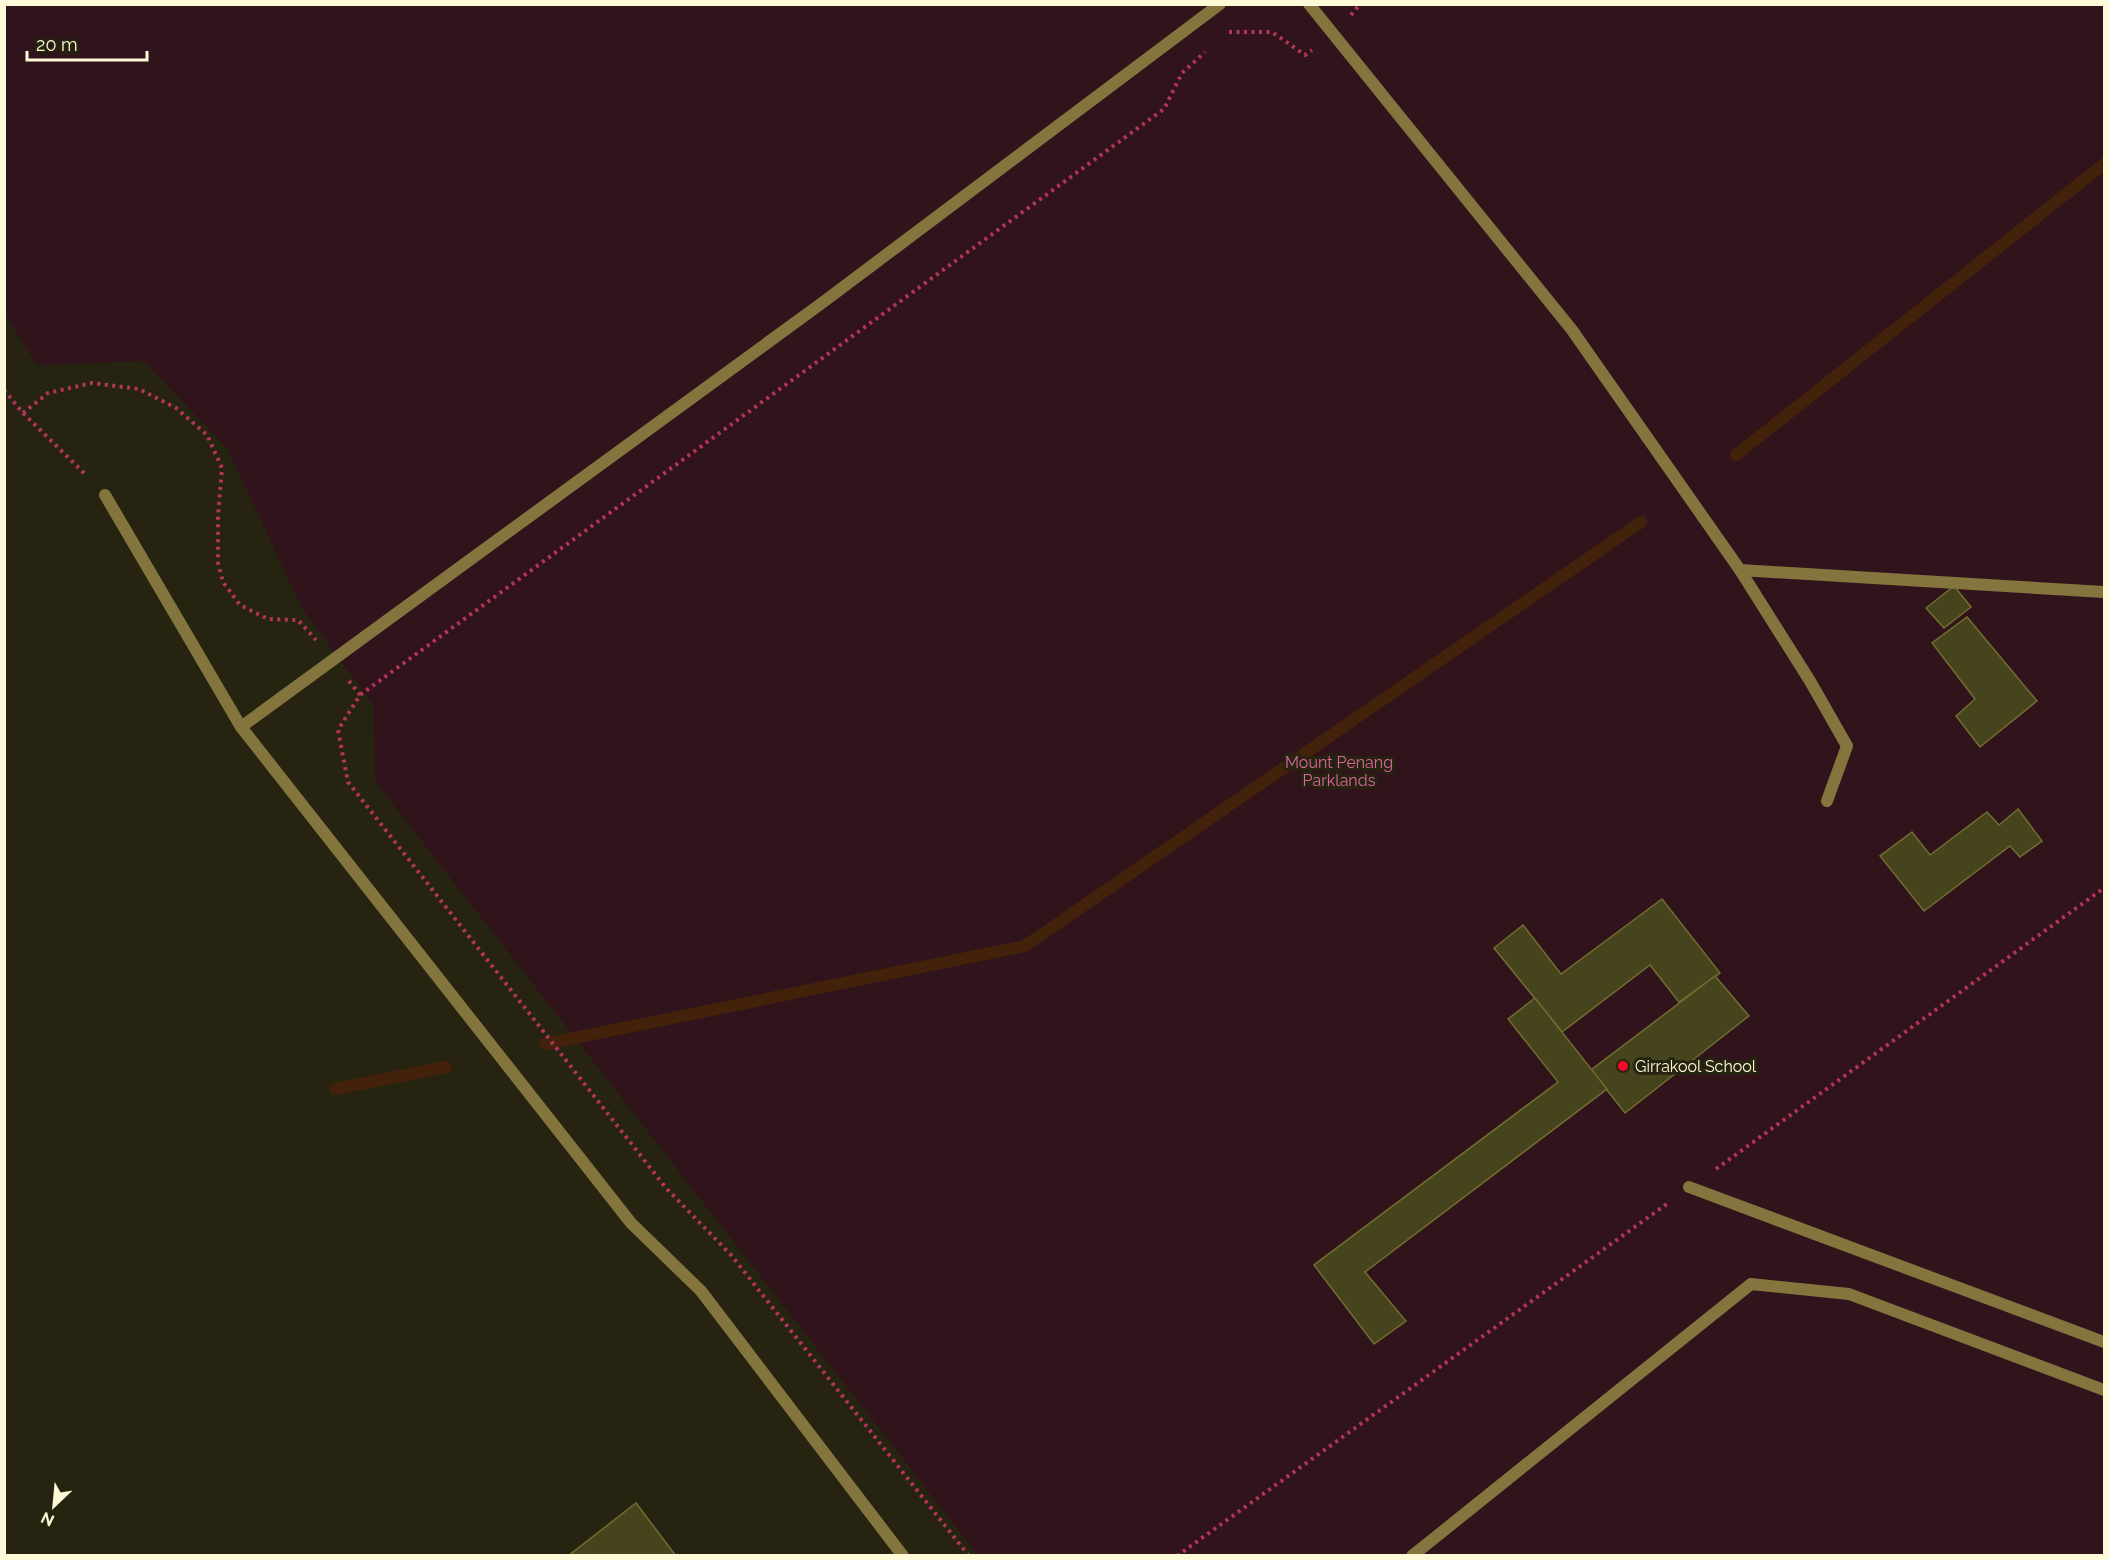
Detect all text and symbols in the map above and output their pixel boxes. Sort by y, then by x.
scale bar [27,24,147,62]
text: 20 m [36,34,78,55]
park label: Mount Penang Parklands [1285,753,1393,790]
place label: Girrakool School [1635,1057,1757,1076]
marker: Girrakool School [1616,1059,1630,1073]
north arrow [24,1476,84,1536]
text: N [38,1508,57,1530]

